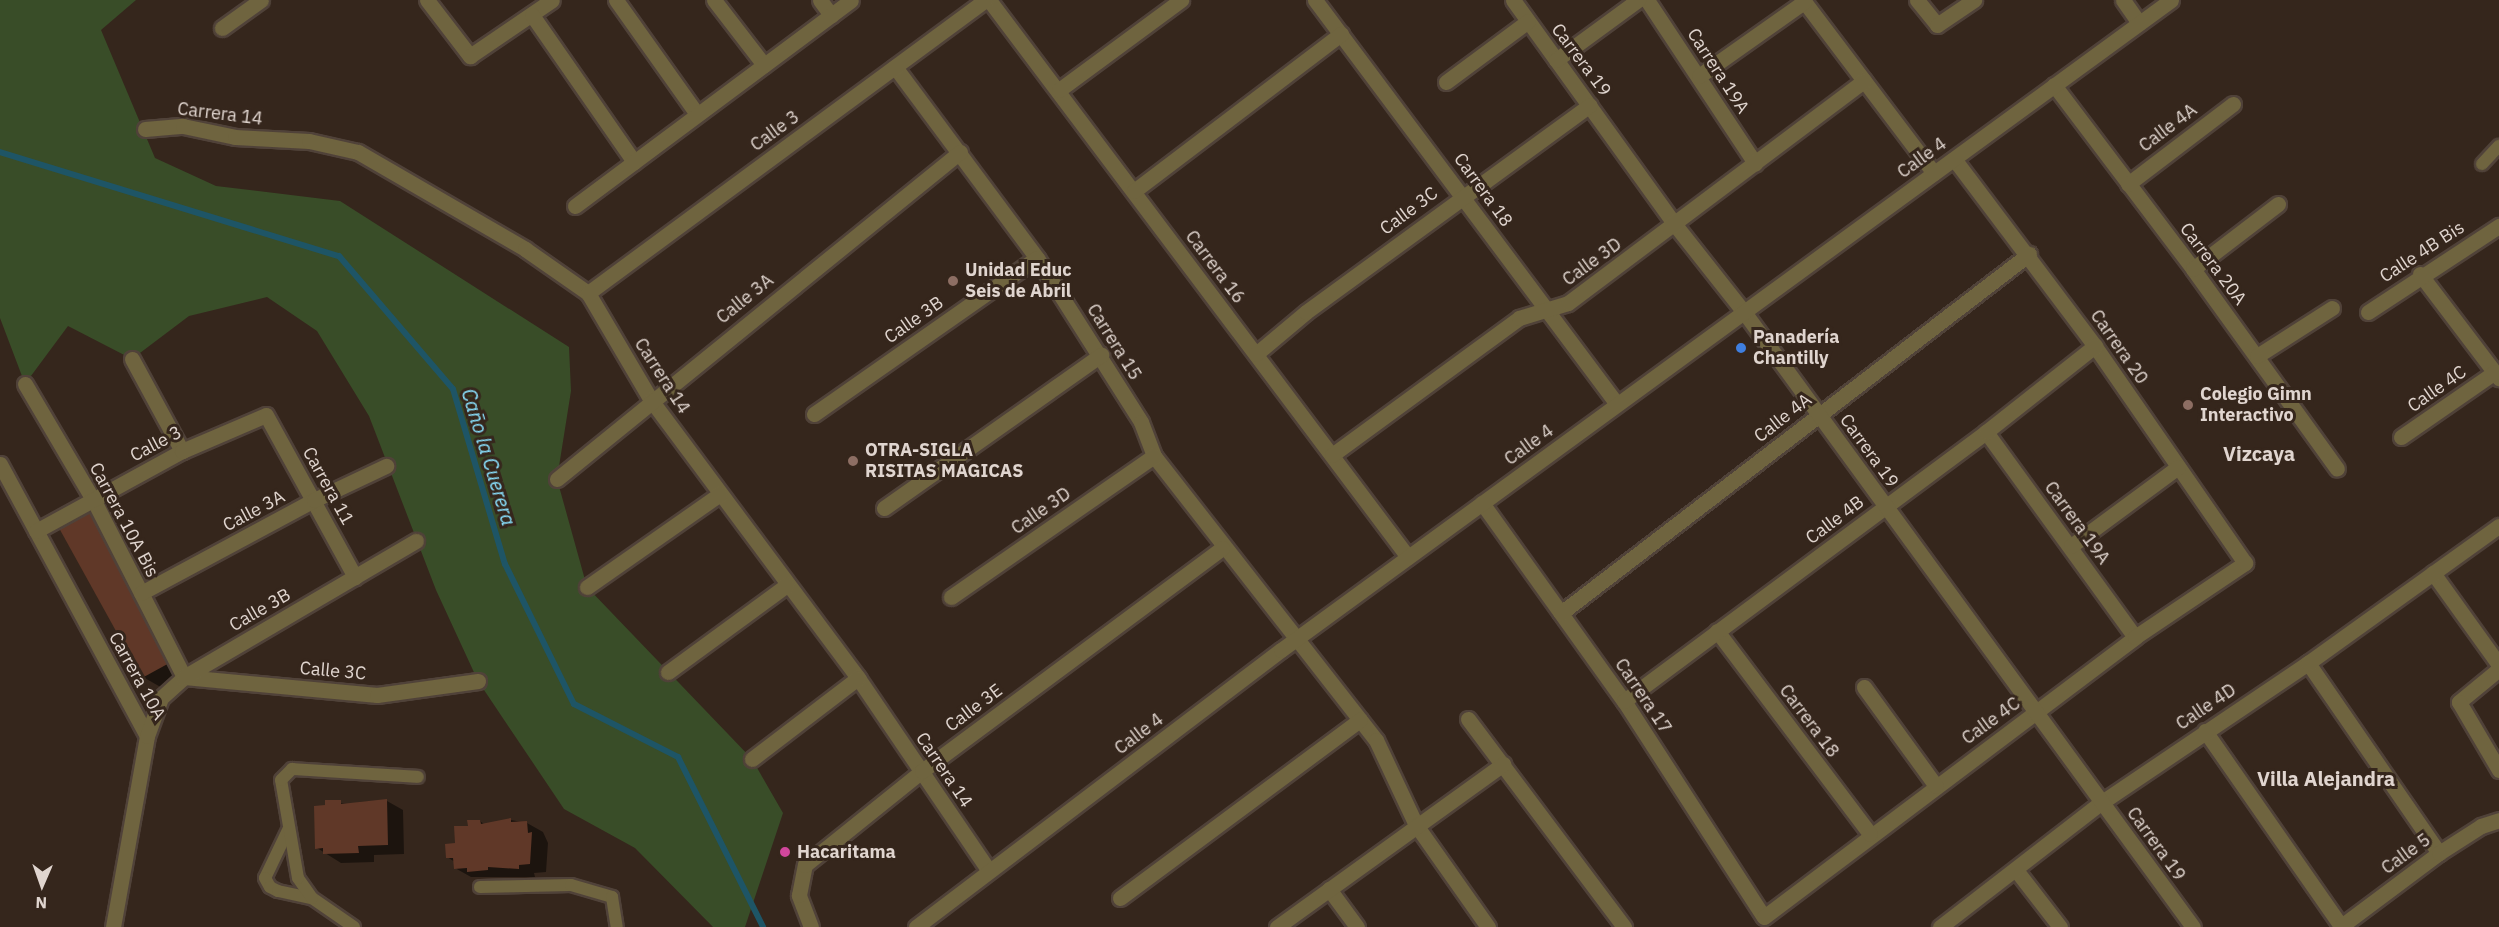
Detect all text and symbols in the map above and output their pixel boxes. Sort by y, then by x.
street label: Carrera 19 [1547,19,1615,101]
street label: Carrera 19A [1682,24,1754,118]
street label: Carrera 14 [176,98,264,130]
street label: Calle 4A [2135,99,2201,157]
street label: Calle 3 [746,106,804,156]
street label: Calle 4 [1893,133,1951,183]
street label: Carrera 18 [1449,149,1517,231]
street label: Calle 3C [1376,182,1442,240]
street label: Calle 4B Bis [2376,217,2468,287]
street label: Carrera 20A [2175,219,2251,309]
street label: Carrera 16 [1181,226,1249,308]
street label: Calle 3D [1558,233,1626,291]
place label: Unidad Educ Seis de Abril [965,260,1071,302]
street label: Calle 3A [712,270,778,328]
marker: Unidad Educ Seis de Abril [946,274,960,288]
street label: Calle 3B [880,292,948,348]
street label: Carrera 15 [1082,300,1146,384]
street label: Carrera 20 [2086,306,2152,388]
place label: Panadería Chantilly [1753,327,1839,370]
street label: Carrera 14 [630,334,694,418]
marker: Panadería Chantilly [1734,341,1748,355]
street label: Calle 4C [2404,361,2470,417]
place label: Colegio Gimn Interactivo [2200,384,2312,426]
water label: Caño la Cuerera [457,386,521,528]
street label: Calle 4A [1750,389,1816,447]
marker: Colegio Gimn Interactivo [2181,398,2195,412]
street label: Carrera 19 [1835,410,1903,492]
street label: Calle 4 [1500,420,1558,470]
street label: Calle 3 [126,421,186,467]
place label: OTRA-SIGLA RISITAS MAGICAS [865,440,1023,482]
district label: Vizcaya [2223,441,2295,465]
street label: Carrera 11 [298,443,358,529]
marker: OTRA-SIGLA RISITAS MAGICAS [846,454,860,468]
street label: Carrera 10A Bis [85,459,163,581]
street label: Carrera 19A [2040,477,2114,569]
street label: Calle 3D [1007,483,1075,539]
street label: Calle 3A [219,486,289,536]
street label: Calle 4B [1802,491,1868,549]
street label: Calle 3B [226,584,294,636]
street label: Carrera 10A [104,628,170,724]
street label: Carrera 17 [1610,654,1676,738]
street label: Calle 3C [299,657,367,685]
street label: Calle 4D [2172,679,2240,735]
street label: Calle 3E [941,680,1007,736]
street label: Carrera 18 [1775,680,1843,762]
street label: Calle 4C [1958,693,2024,749]
street label: Calle 4 [1110,709,1168,759]
street label: Carrera 14 [911,728,977,812]
district label: Villa Alejandra [2257,766,2395,790]
street label: Carrera 19 [2122,803,2190,885]
street label: Calle 5 [2377,829,2435,879]
place label: Hacaritama [797,841,896,863]
marker: Hacaritama [778,845,792,859]
north arrow [12,855,72,915]
text: N [35,893,48,913]

